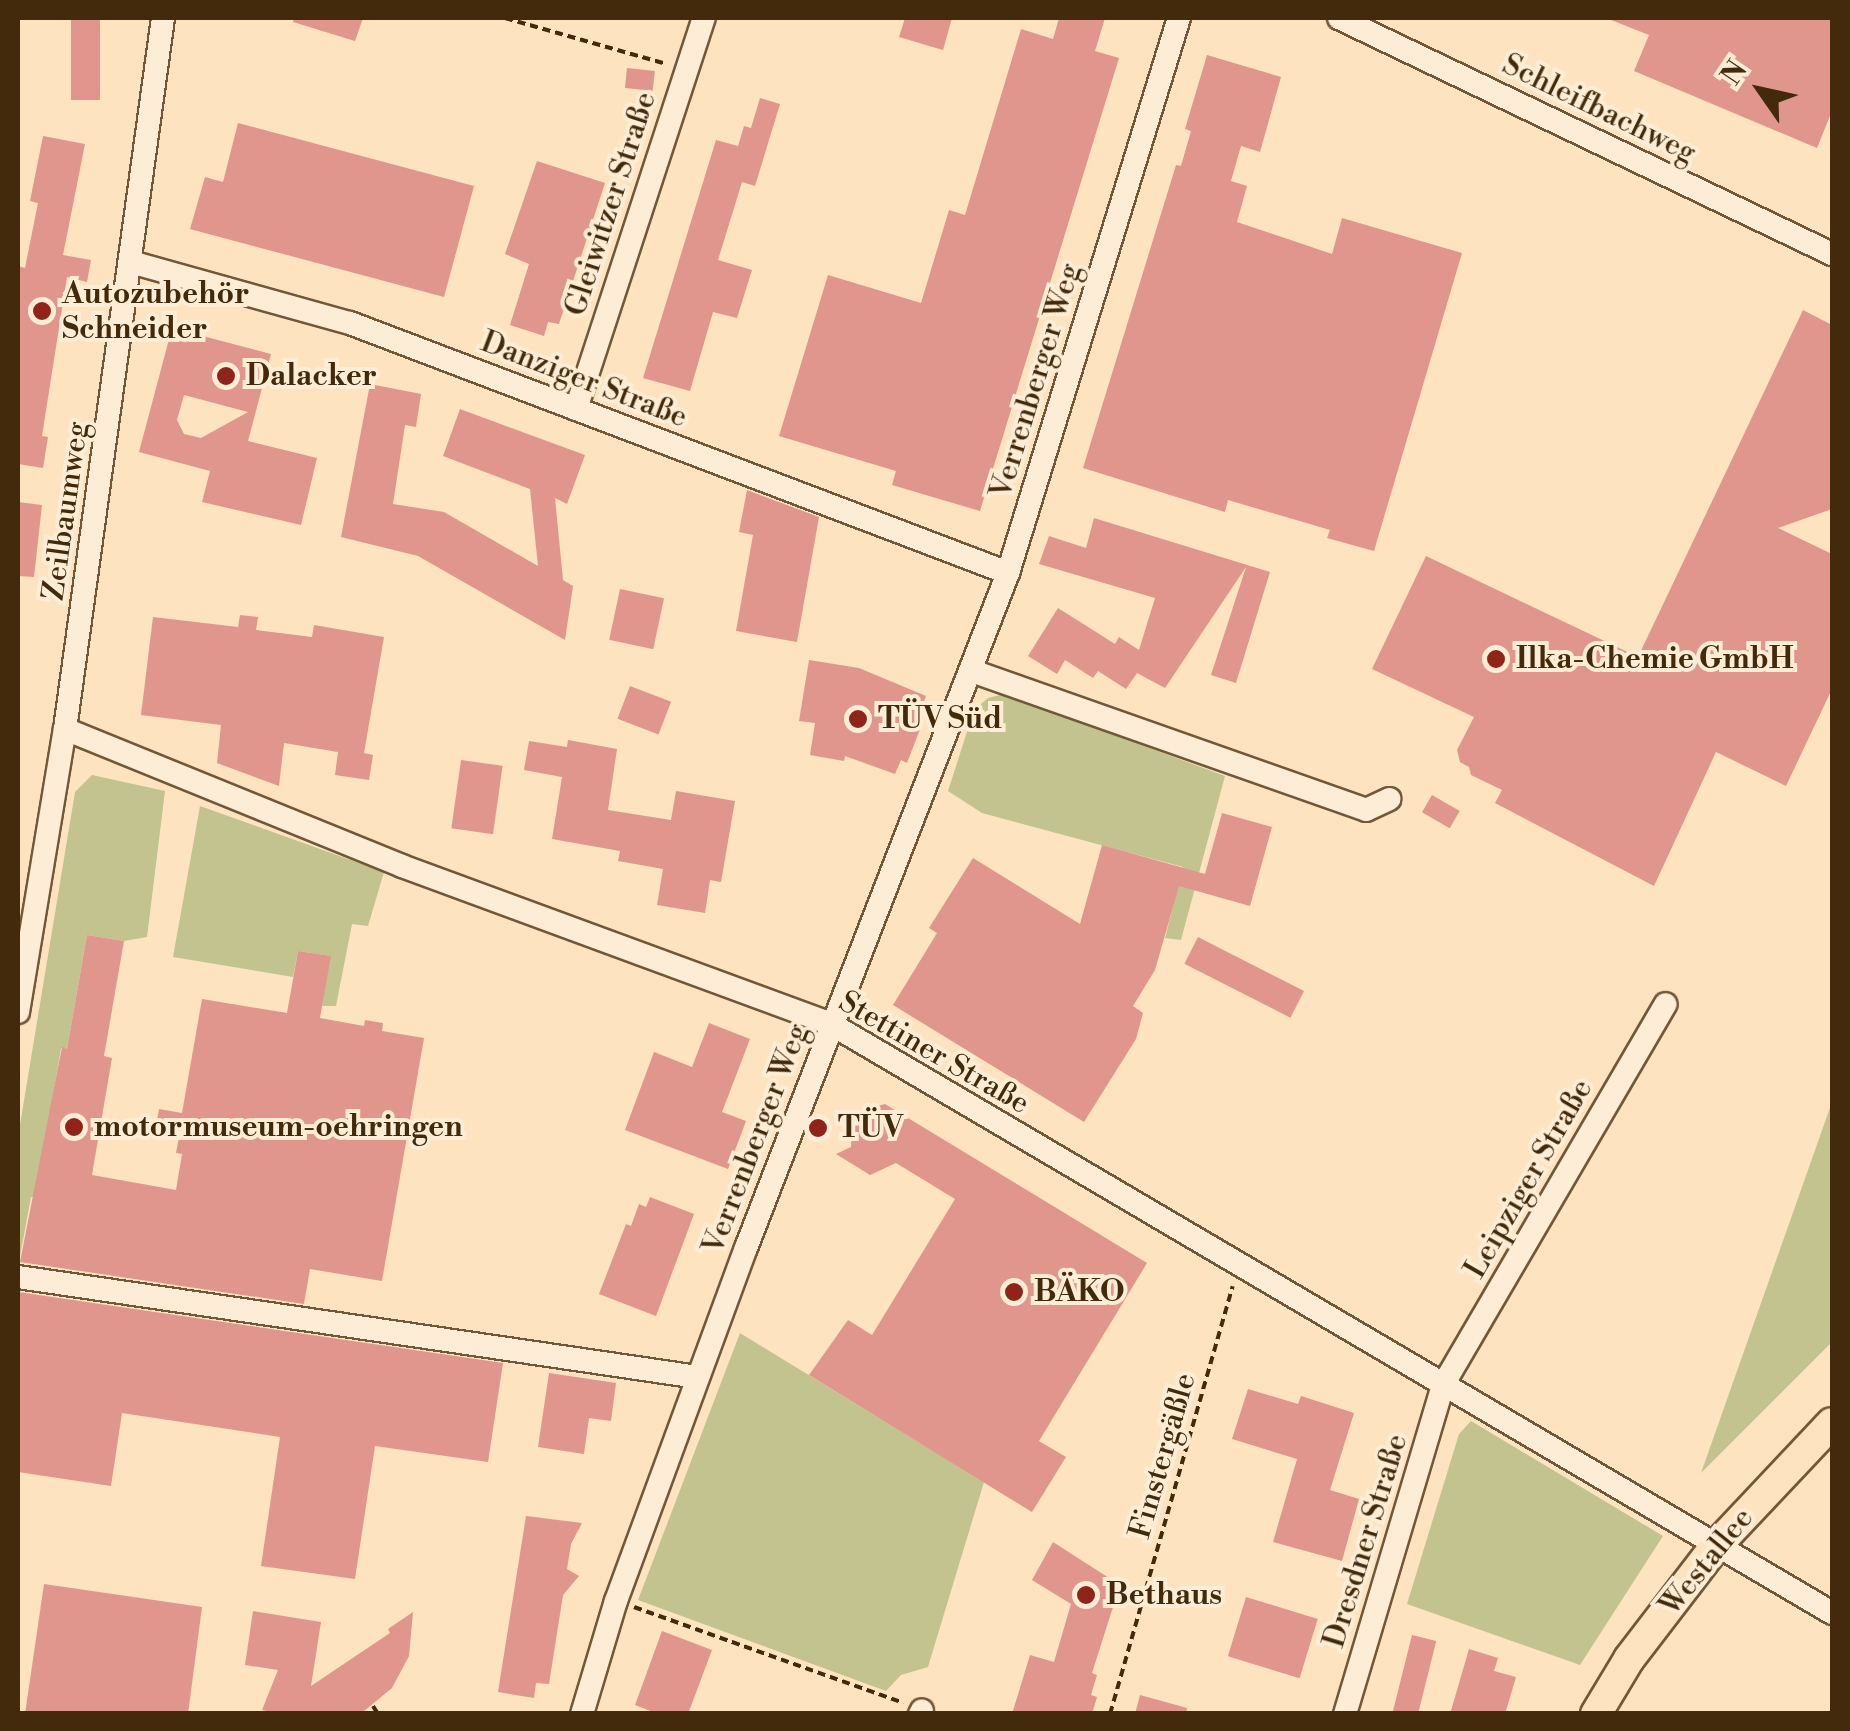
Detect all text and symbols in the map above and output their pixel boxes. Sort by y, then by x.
north arrow [1710,40,1810,140]
street label: Schleifbachweg [1496,47,1702,171]
text: N [1714,54,1755,92]
street label: Gleiwitzer Straße [558,87,664,321]
street label: Verrenberger Weg [983,259,1089,503]
place label: Autozubehör Schneider [62,276,249,346]
marker: Autozubehör Schneider [31,300,53,322]
street label: Danziger Straße [476,324,692,436]
place label: Dalacker [246,358,377,394]
marker: Dalacker [215,365,237,387]
street label: Zeilbaumweg [36,419,96,603]
place label: Ilka-Chemie GmbH [1516,641,1793,677]
marker: Ilka-Chemie GmbH [1485,648,1507,670]
place label: TÜV Süd [878,701,1002,737]
marker: TÜV Süd [847,708,869,730]
street label: Stettiner Straße [832,984,1036,1122]
street label: Verrenberger Weg [696,1019,816,1259]
street label: Leipziger Straße [1457,1073,1601,1285]
place label: motormuseum-oehringen [94,1109,463,1145]
place label: TÜV [838,1110,903,1146]
marker: motormuseum-oehringen [63,1116,85,1138]
marker: TÜV [807,1117,829,1139]
place label: BÄKO [1034,1274,1125,1310]
marker: BÄKO [1003,1281,1025,1303]
street label: Finstergäßle [1122,1369,1204,1543]
street label: Dresdner Straße [1316,1430,1416,1652]
street label: Westallee [1653,1501,1761,1623]
place label: Bethaus [1106,1577,1222,1613]
marker: Bethaus [1075,1584,1097,1606]

